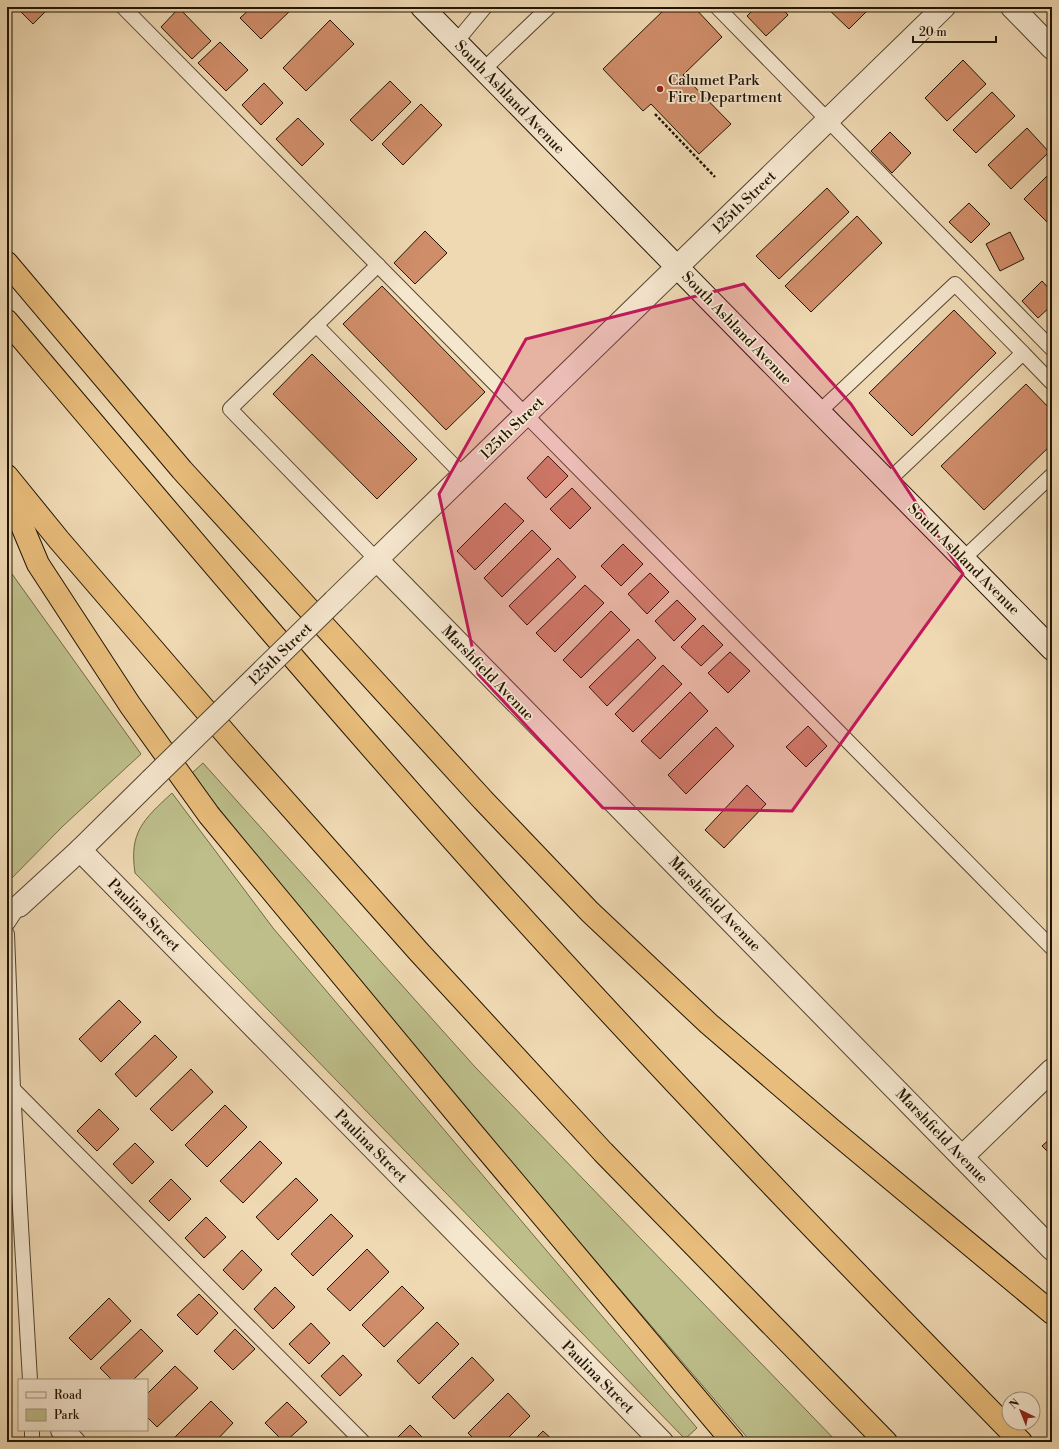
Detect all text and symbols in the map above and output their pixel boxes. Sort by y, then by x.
scale bar [913,18,996,44]
text: 20 m [919,25,947,40]
street label: South Ashland Avenue [450,36,569,158]
place label: Calumet Park Fire Department [668,71,783,107]
marker: Calumet Park Fire Department [655,84,665,94]
street label: 125th Street [708,167,781,238]
street label: South Ashland Avenue [677,267,796,389]
street label: 125th Street [476,393,549,464]
street label: South Ashland Avenue [904,499,1024,619]
street label: 125th Street [244,619,317,690]
street label: Marshfield Avenue [437,622,538,725]
street label: Marshfield Avenue [664,853,765,956]
street label: Paulina Street [103,875,185,956]
street label: Marshfield Avenue [891,1085,992,1188]
street label: Paulina Street [330,1106,412,1187]
street label: Paulina Street [557,1337,639,1418]
legend [18,1379,148,1431]
text: Road [54,1388,82,1403]
north arrow [1001,1391,1041,1431]
text: N [1007,1396,1023,1413]
text: Park [54,1408,80,1423]

